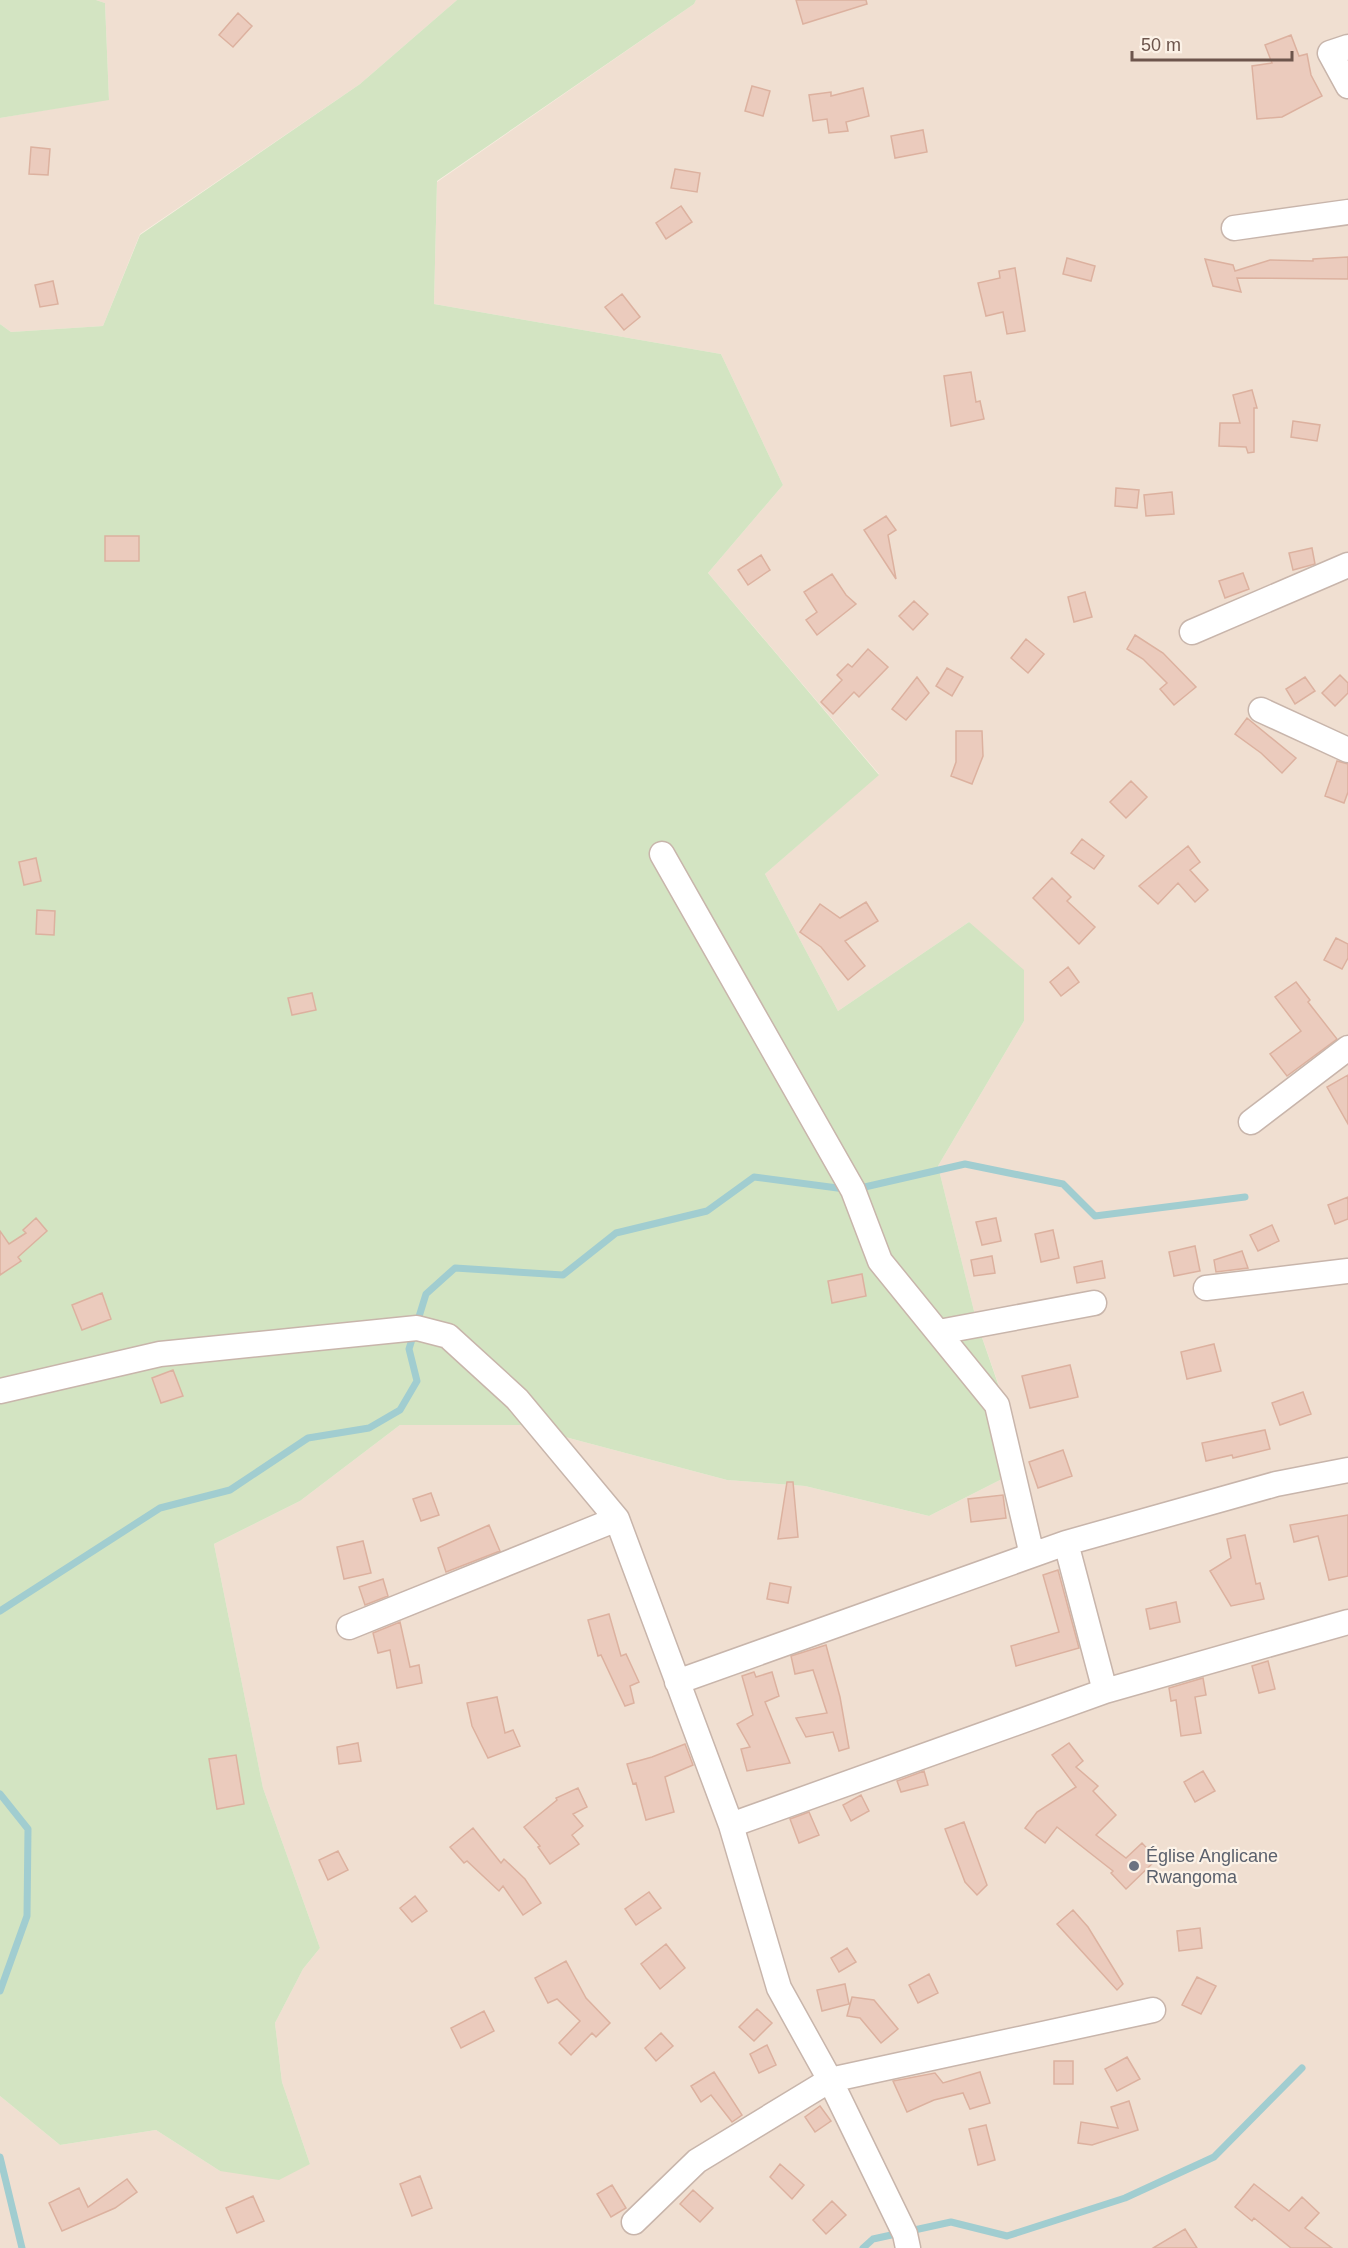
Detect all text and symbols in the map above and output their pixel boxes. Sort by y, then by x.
scale bar [1132,24,1292,62]
text: 50 m [1141,35,1181,55]
place label: Église Anglicane Rwangoma [1146,1846,1278,1887]
marker: Église Anglicane Rwangoma [1127,1859,1141,1873]

